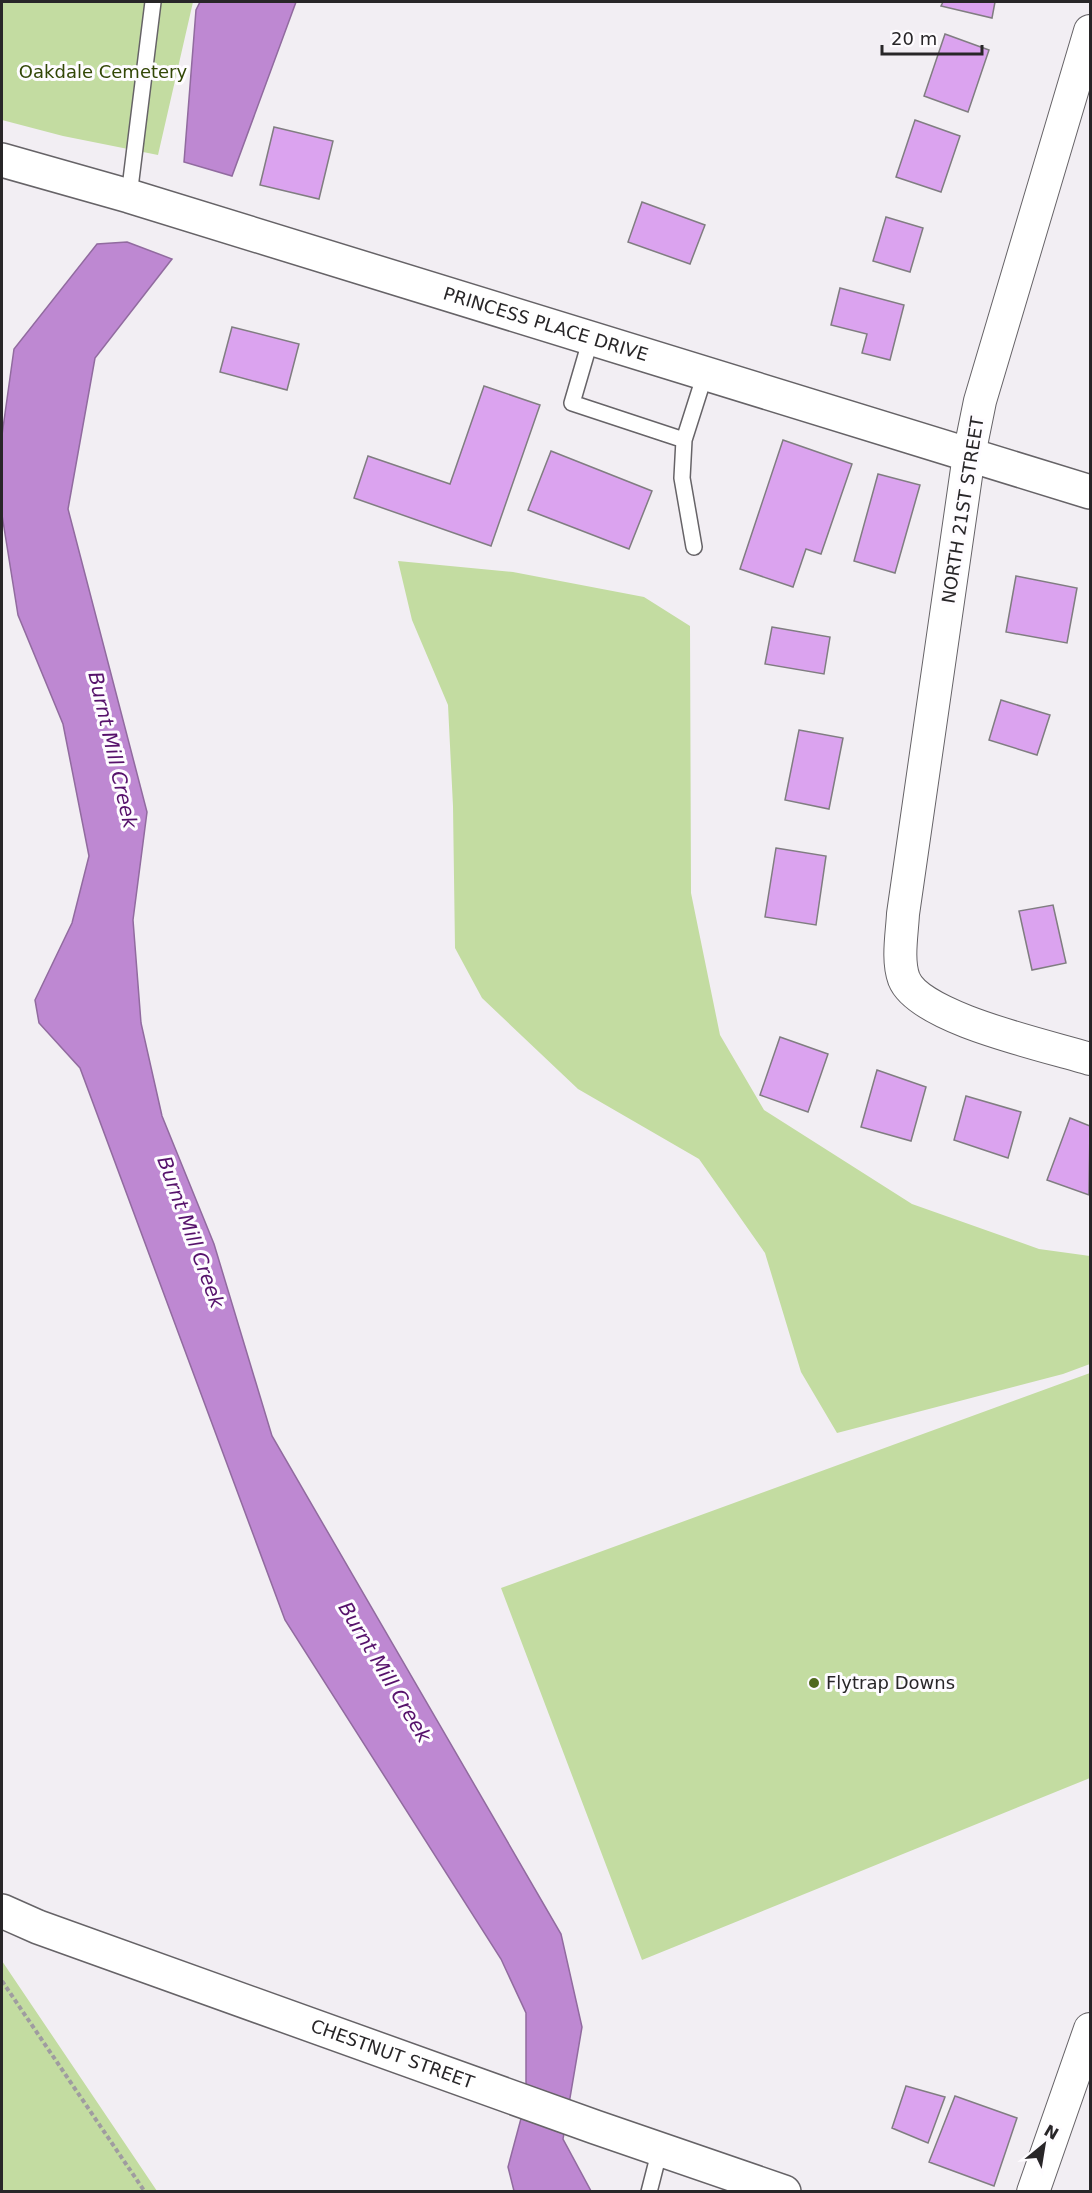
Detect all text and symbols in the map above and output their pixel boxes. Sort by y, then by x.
scale bar [882,18,982,56]
text: 20 m [891,28,937,49]
park label: Oakdale Cemetery [19,61,188,82]
street label: PRINCESS PLACE DRIVE [441,282,651,365]
street label: NORTH 21ST STREET [937,414,988,605]
water label: Burnt Mill Creek [83,669,143,832]
water label: Burnt Mill Creek [152,1153,230,1313]
water label: Burnt Mill Creek [333,1597,437,1748]
place label: Flytrap Downs [826,1672,955,1693]
marker: Flytrap Downs [807,1676,821,1690]
street label: CHESTNUT STREET [308,2015,478,2093]
north arrow [1014,2115,1074,2175]
text: N [1041,2121,1062,2144]

